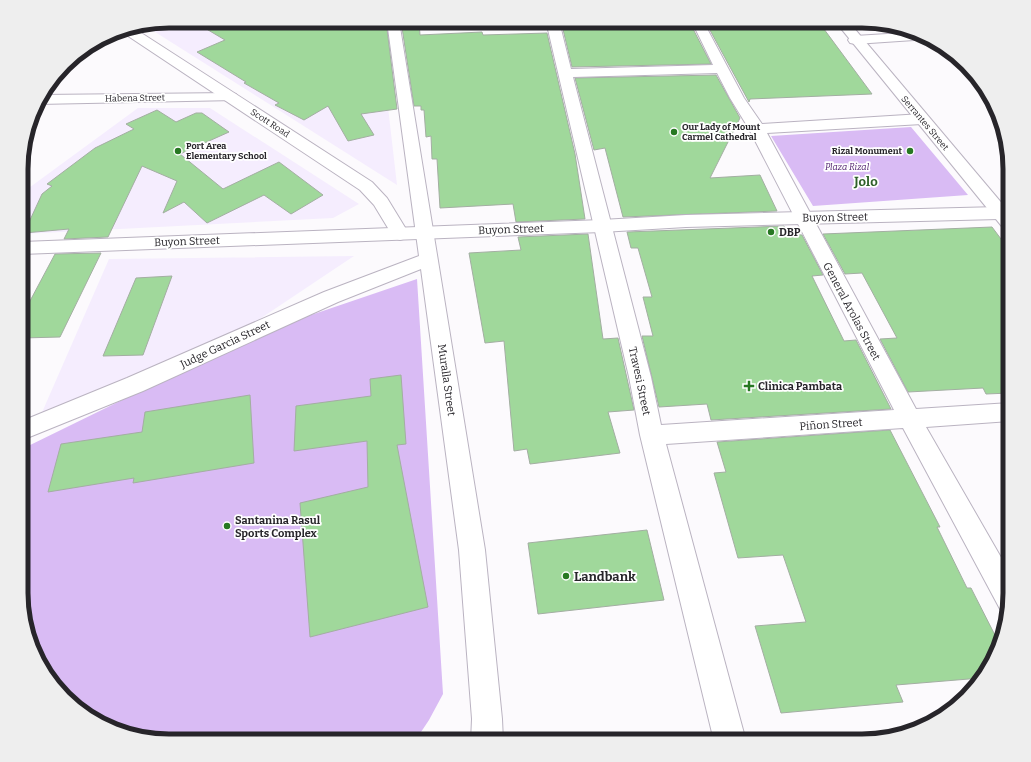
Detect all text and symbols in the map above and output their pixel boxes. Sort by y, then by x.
street label: Habena Street [105,92,166,104]
street label: Serrantes Street [899,94,951,153]
street label: Scott Road [249,107,292,140]
place label: Our Lady of Mount Carmel Cathedral [682,122,761,142]
marker: Our Lady of Mount Carmel Cathedral [669,127,679,137]
place label: Port Area Elementary School [186,141,267,161]
marker: Port Area Elementary School [173,146,183,156]
place label: Rizal Monument [832,146,902,156]
marker: Rizal Monument [905,146,915,156]
park label: Plaza Rizal [825,162,870,172]
district label: Jolo [853,174,878,189]
street label: Buyon Street [802,210,868,225]
street label: Buyon Street [478,222,544,237]
place label: DBP [779,226,801,239]
marker: DBP [766,227,776,237]
street label: Buyon Street [154,234,220,249]
street label: General Arolas Street [820,260,883,362]
street label: Judge Garcia Street [177,318,272,371]
street label: Muralla Street [435,343,458,417]
street label: Travesi Street [626,346,653,417]
marker: Clinica Pambata [743,380,755,392]
place label: Clinica Pambata [758,380,843,393]
street label: Piñon Street [799,416,863,433]
place label: Santanina Rasul Sports Complex [235,514,321,540]
marker: Santanina Rasul Sports Complex [222,521,232,531]
place label: Landbank [574,569,636,584]
marker: Landbank [561,571,571,581]

